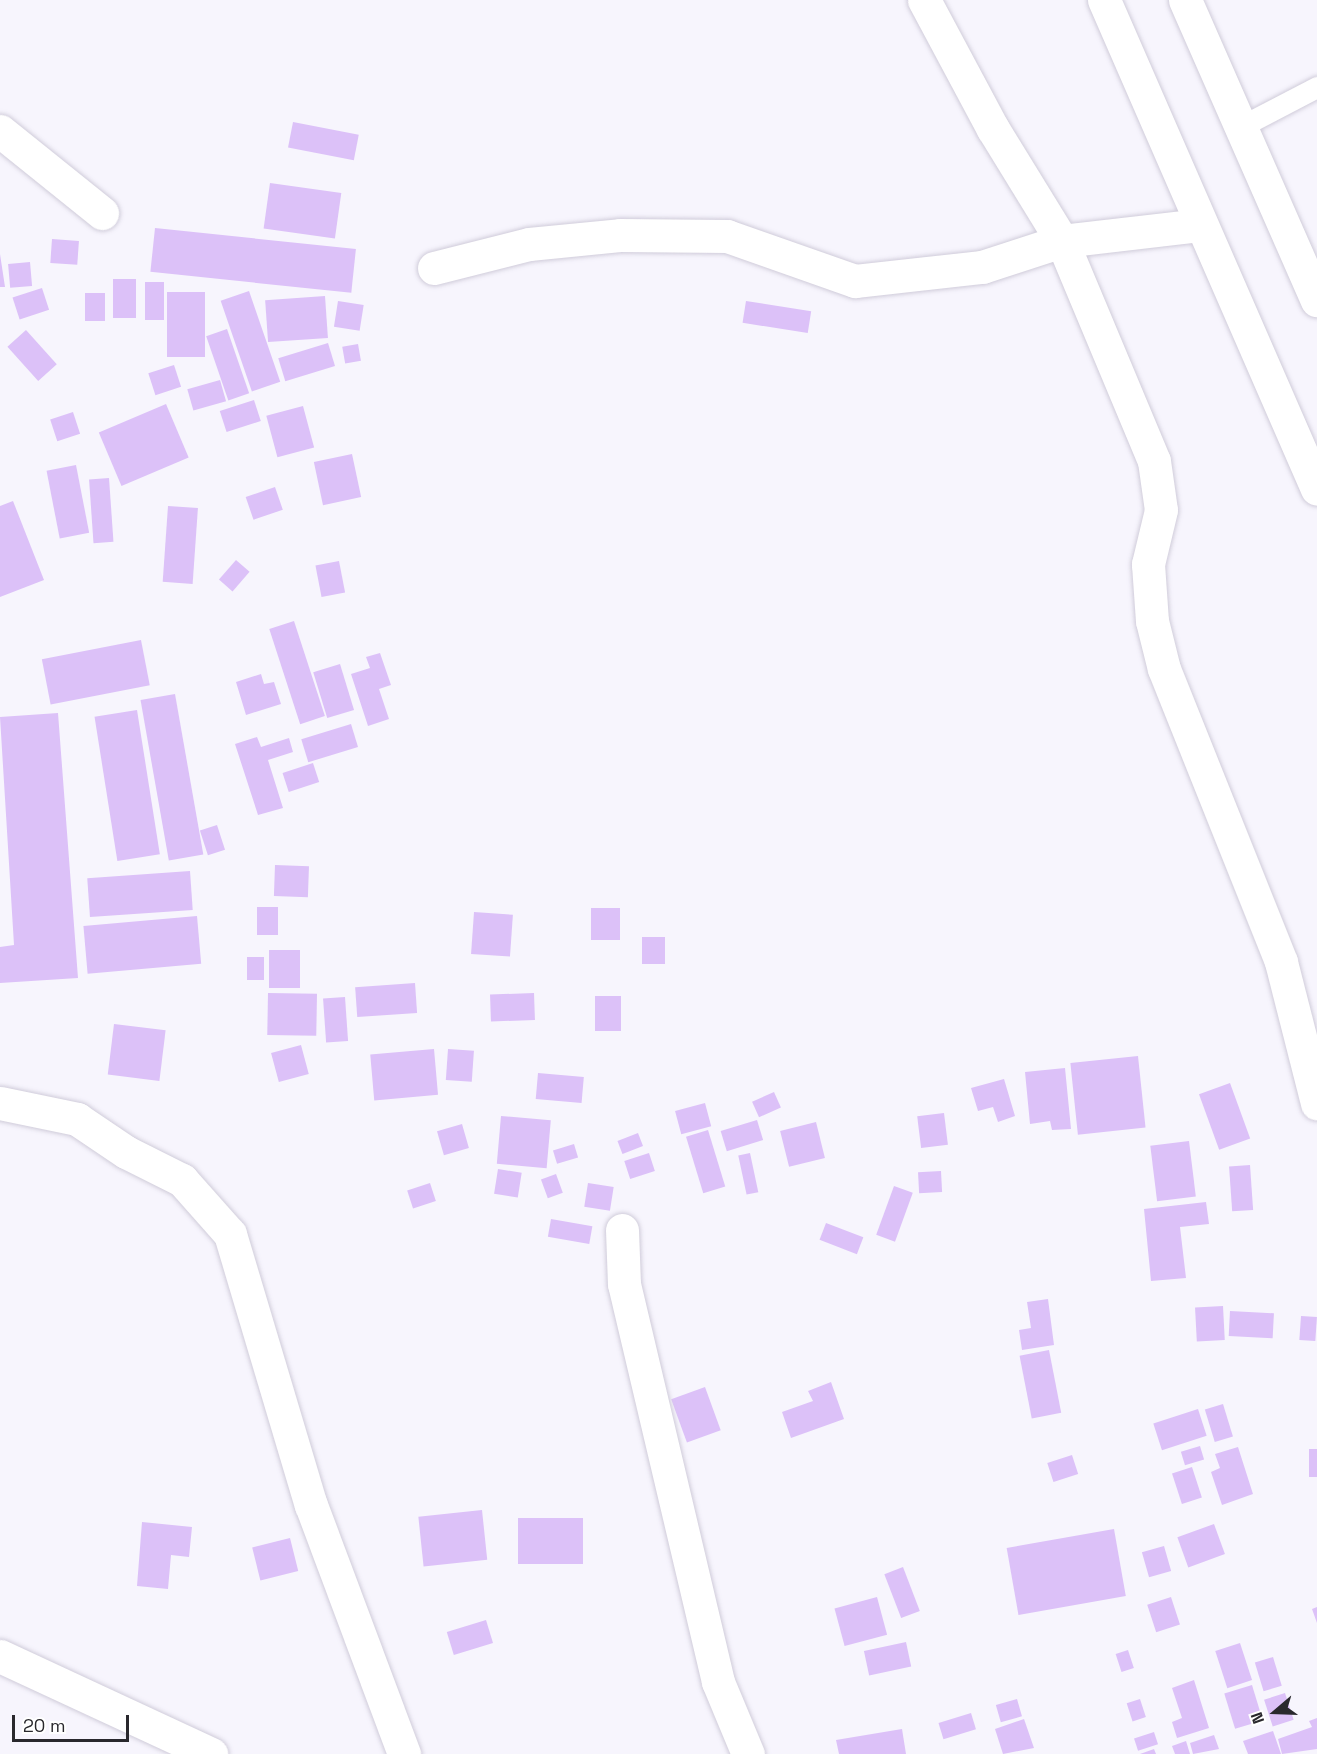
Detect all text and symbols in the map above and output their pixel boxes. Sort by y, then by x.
north arrow [1245,1682,1305,1742]
scale bar [15,1703,132,1741]
text: N [1246,1710,1269,1727]
text: 20 m [23,1714,66,1737]

